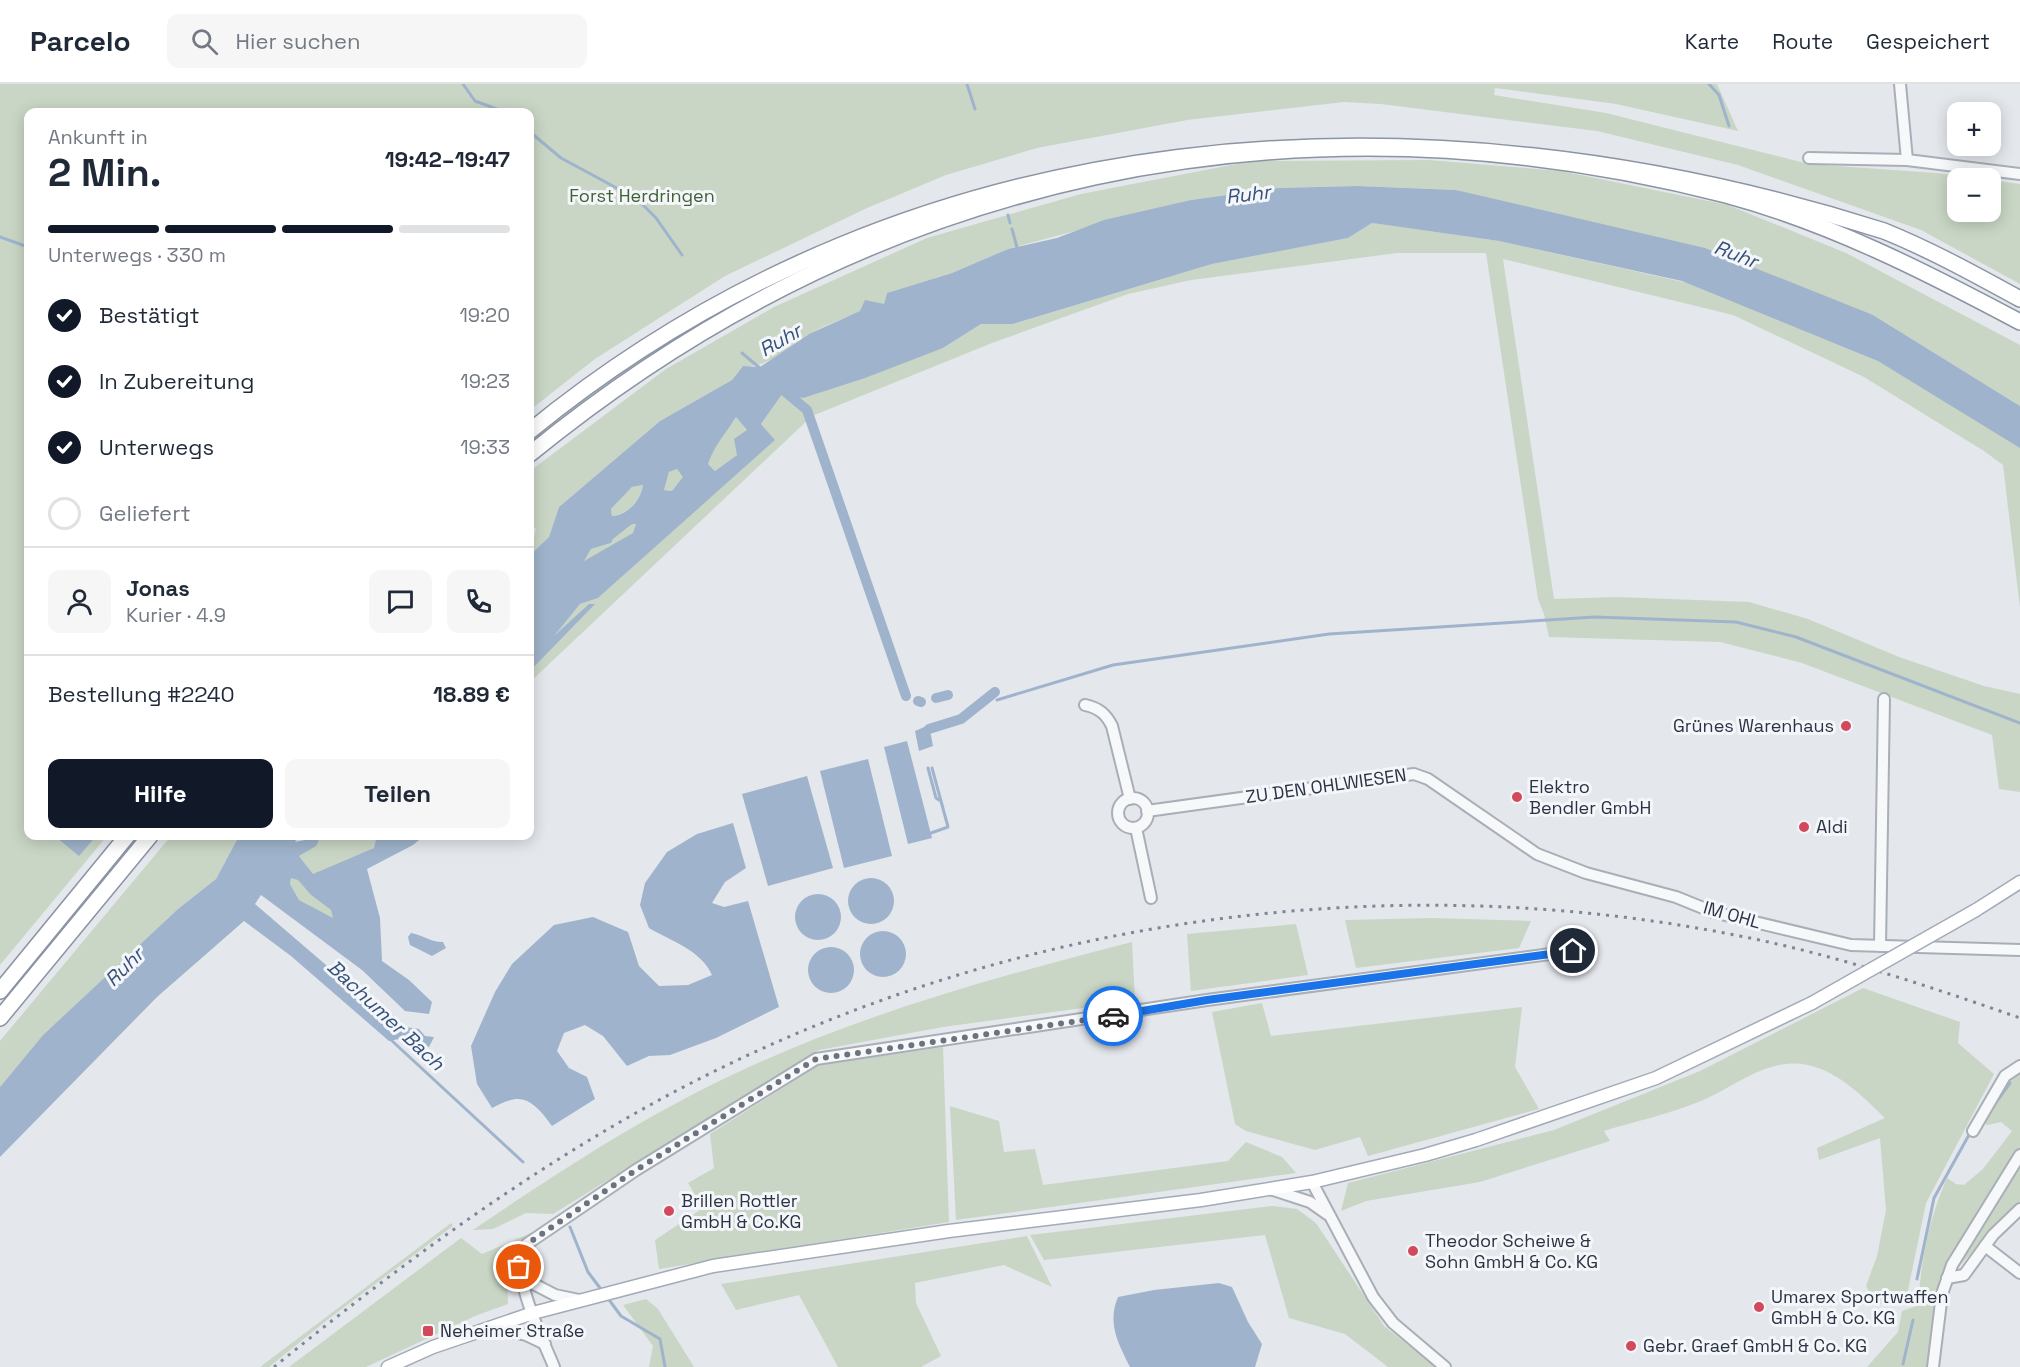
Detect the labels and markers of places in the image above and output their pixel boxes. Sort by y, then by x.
place label: Grünes Warenhaus [1673,714,1834,737]
marker: Grünes Warenhaus [1839,719,1853,733]
place label: Elektro Bendler GmbH [1529,775,1651,819]
marker: Elektro Bendler GmbH [1510,790,1524,804]
place label: Aldi [1816,815,1848,838]
marker: Aldi [1797,820,1811,834]
pin [1547,925,1598,976]
place label: Brillen Rottler GmbH & Co.KG [681,1189,801,1233]
marker: Brillen Rottler GmbH & Co.KG [662,1204,676,1218]
place label: Theodor Scheiwe & Sohn GmbH & Co. KG [1425,1229,1598,1273]
pin [493,1241,544,1292]
marker: Theodor Scheiwe & Sohn GmbH & Co. KG [1406,1244,1420,1258]
place label: Umarex Sportwaffen GmbH & Co. KG [1771,1285,1949,1329]
marker: Umarex Sportwaffen GmbH & Co. KG [1752,1300,1766,1314]
place label: Neheimer Straße [440,1319,584,1342]
marker: Neheimer Straße [421,1324,435,1338]
place label: Gebr. Graef GmbH & Co. KG [1643,1334,1867,1357]
marker: Gebr. Graef GmbH & Co. KG [1624,1339,1638,1353]

